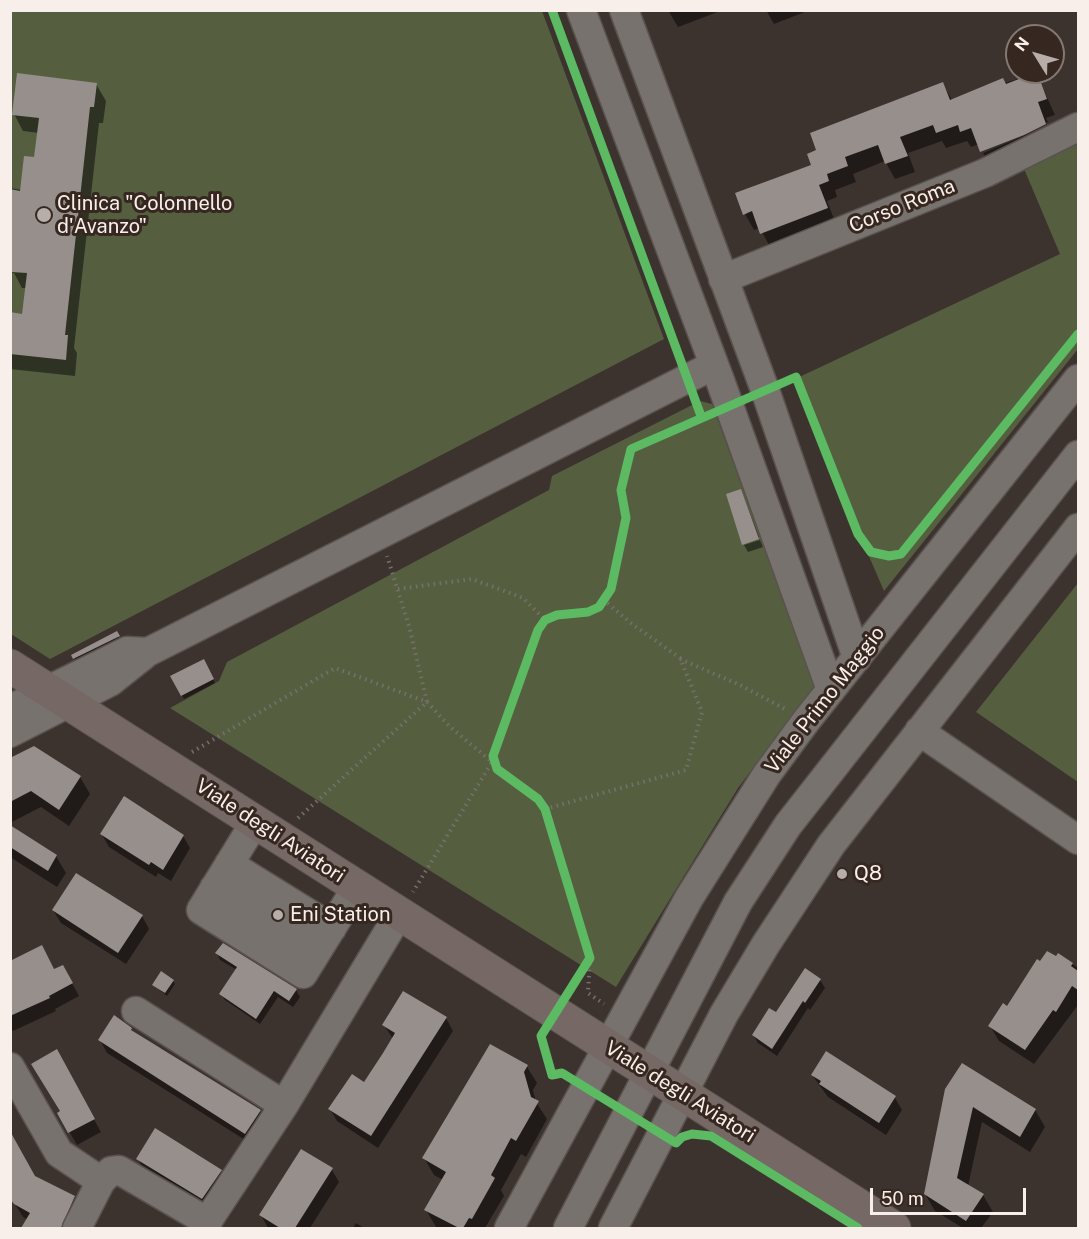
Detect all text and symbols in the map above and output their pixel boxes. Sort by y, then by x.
north arrow [1005,24,1065,84]
text: N [1010,33,1033,55]
street label: Corso Roma [846,174,958,238]
place label: Clinica "Colonnello d'Avanzo" [57,192,232,239]
marker: Clinica "Colonnello d'Avanzo" [35,206,53,224]
street label: Viale Primo Maggio [760,622,890,778]
street label: Viale degli Aviatori [191,774,349,888]
place label: Q8 [854,862,882,886]
marker: Q8 [835,867,849,881]
place label: Eni Station [290,903,390,927]
marker: Eni Station [271,908,285,922]
street label: Viale degli Aviatori [600,1036,760,1148]
scale bar [873,1176,1029,1214]
text: 50 m [881,1188,924,1209]

